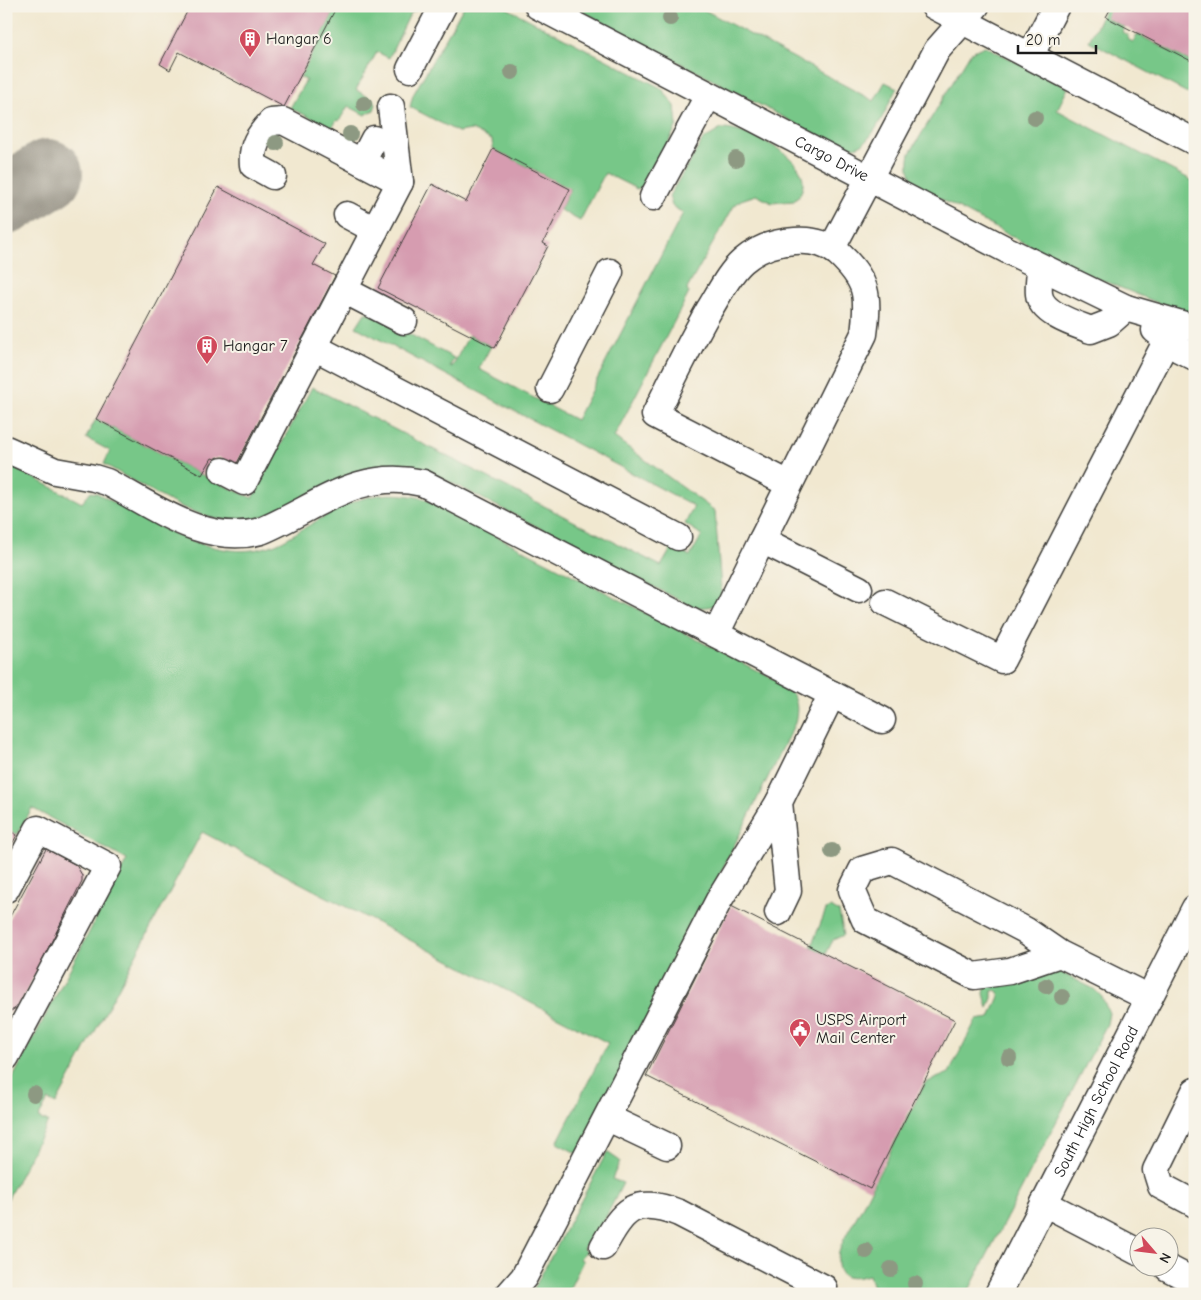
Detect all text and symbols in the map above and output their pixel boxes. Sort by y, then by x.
scale bar [1018,22,1096,54]
building icon: Hangar 6 [238,27,262,58]
place label: Hangar 6 [266,30,332,48]
text: 20 m [1026,31,1060,49]
street label: Cargo Drive [792,132,872,185]
building icon: Hangar 7 [195,334,219,365]
place label: Hangar 7 [223,337,288,355]
place label: USPS Airport Mail Center [816,1011,907,1047]
public building icon: USPS Airport Mail Center [788,1017,812,1048]
street label: South High School Road [1050,1023,1142,1180]
north arrow [1128,1228,1178,1278]
text: N [1155,1250,1175,1266]

